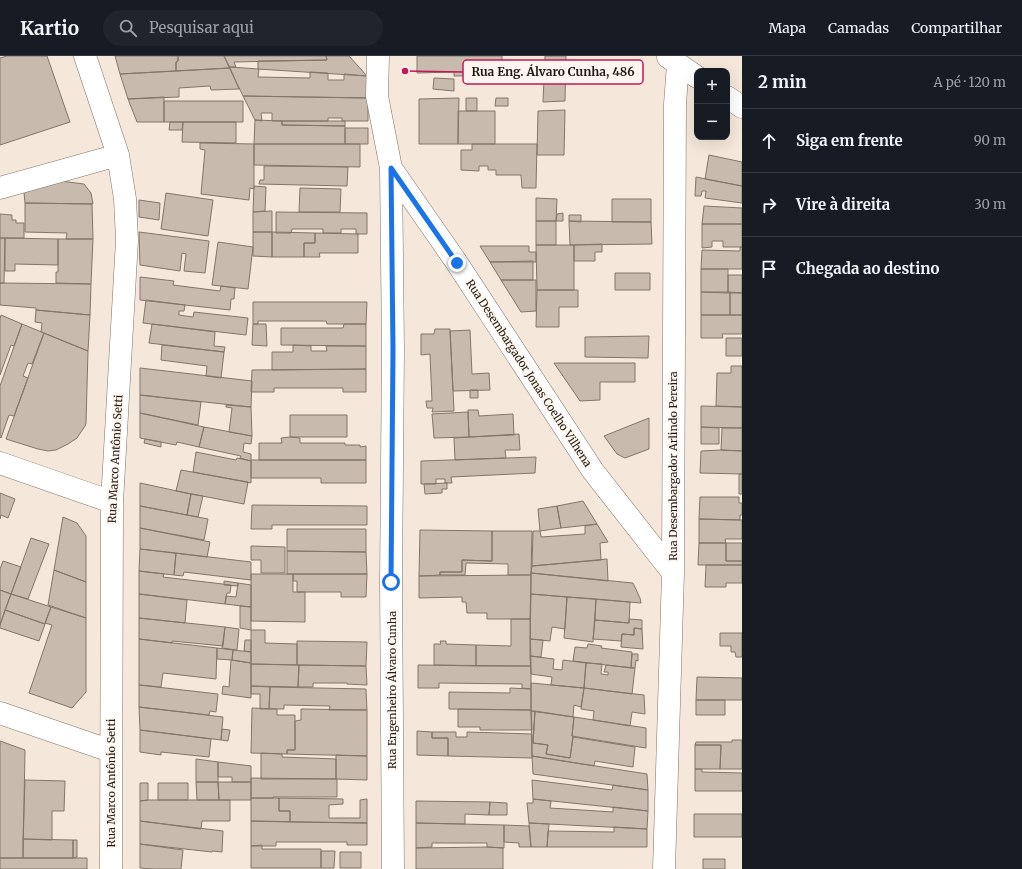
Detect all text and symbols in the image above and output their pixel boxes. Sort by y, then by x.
search box [103,10,383,46]
text: Kartio [20,16,79,40]
icon: search [117,17,139,39]
text: Pesquisar aqui [149,18,254,37]
text: Mapa [768,19,806,37]
text: Camadas [828,19,889,37]
text: Compartilhar [911,19,1002,37]
callout: Rua Eng. Álvaro Cunha, 486 [463,60,643,84]
text: Rua Eng. Álvaro Cunha, 486 [471,63,635,79]
map controls [694,68,730,140]
button: + [694,68,730,104]
text: 2 min [758,71,806,93]
text: A pé · 120 m [933,74,1006,91]
button: − [694,104,730,140]
icon: ahead [758,130,780,152]
text: Siga em frente [796,131,903,150]
text: 90 m [974,132,1006,149]
icon: right [758,194,780,216]
text: Vire à direita [796,195,890,214]
text: 30 m [974,196,1006,213]
route end [448,254,466,272]
icon: arrive [758,258,780,280]
text: Chegada ao destino [796,259,939,278]
street label: Rua Desembargador Jonas Coelho Vilhena [463,277,595,469]
street label: Rua Desembargador Arlindo Pereira [666,371,680,561]
street label: Rua Marco Antônio Setti [105,394,125,524]
route start [382,573,400,591]
street label: Rua Engenheiro Álvaro Cunha [385,611,399,769]
street label: Rua Marco Antônio Setti [104,718,118,847]

